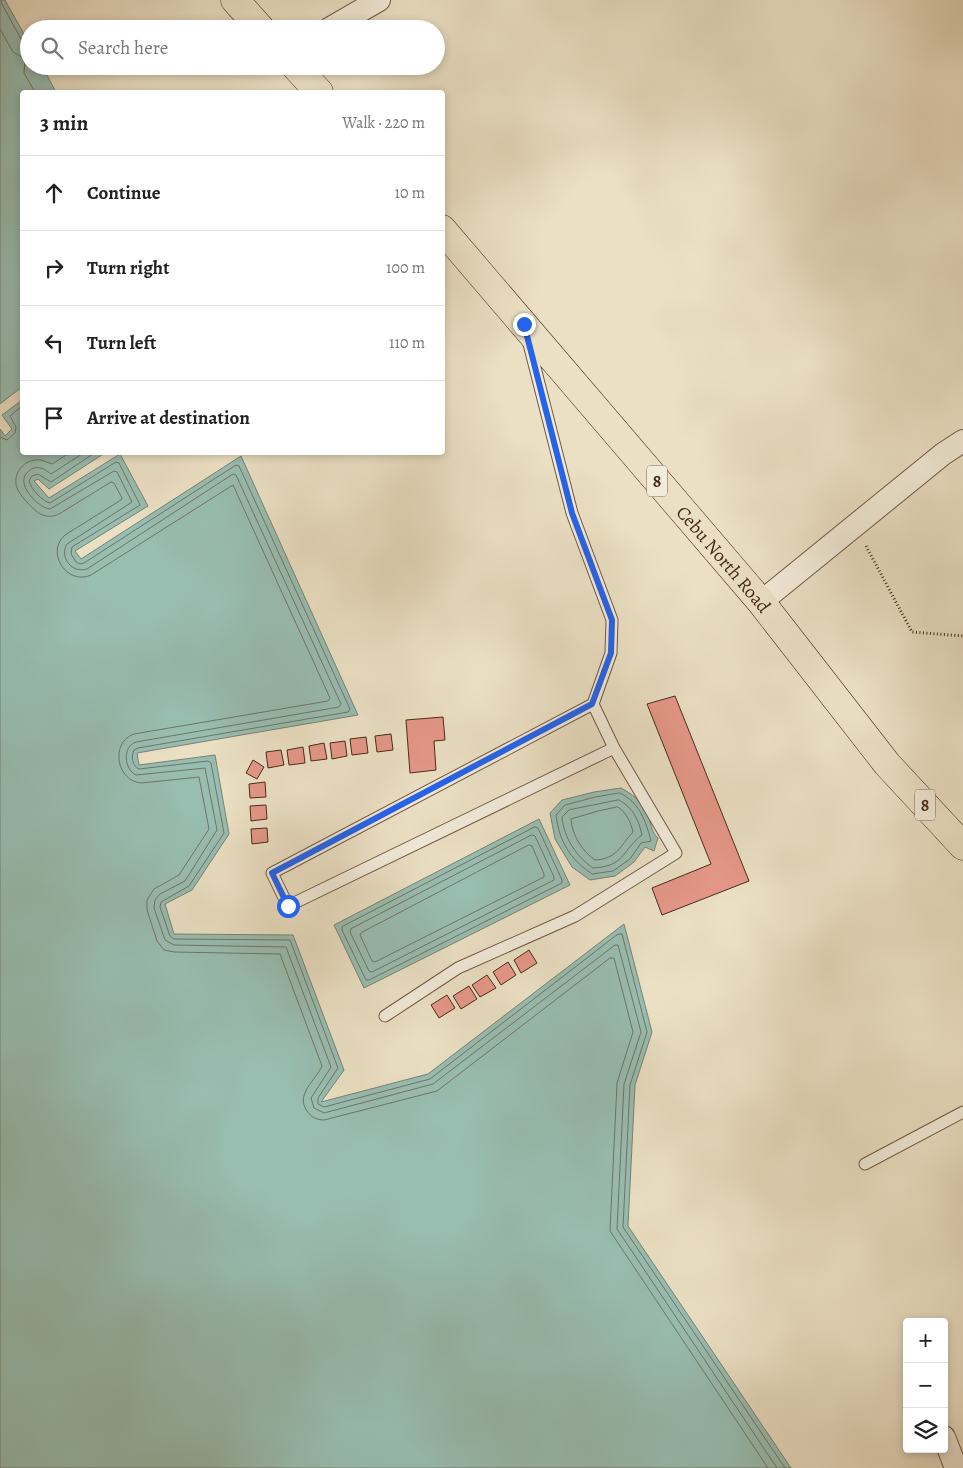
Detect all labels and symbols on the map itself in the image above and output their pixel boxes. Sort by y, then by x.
route end [513,313,536,336]
road number: 8 [647,466,667,496]
street label: Cebu North Road [670,500,777,619]
road number: 8 [915,790,935,820]
route start [277,895,300,918]

